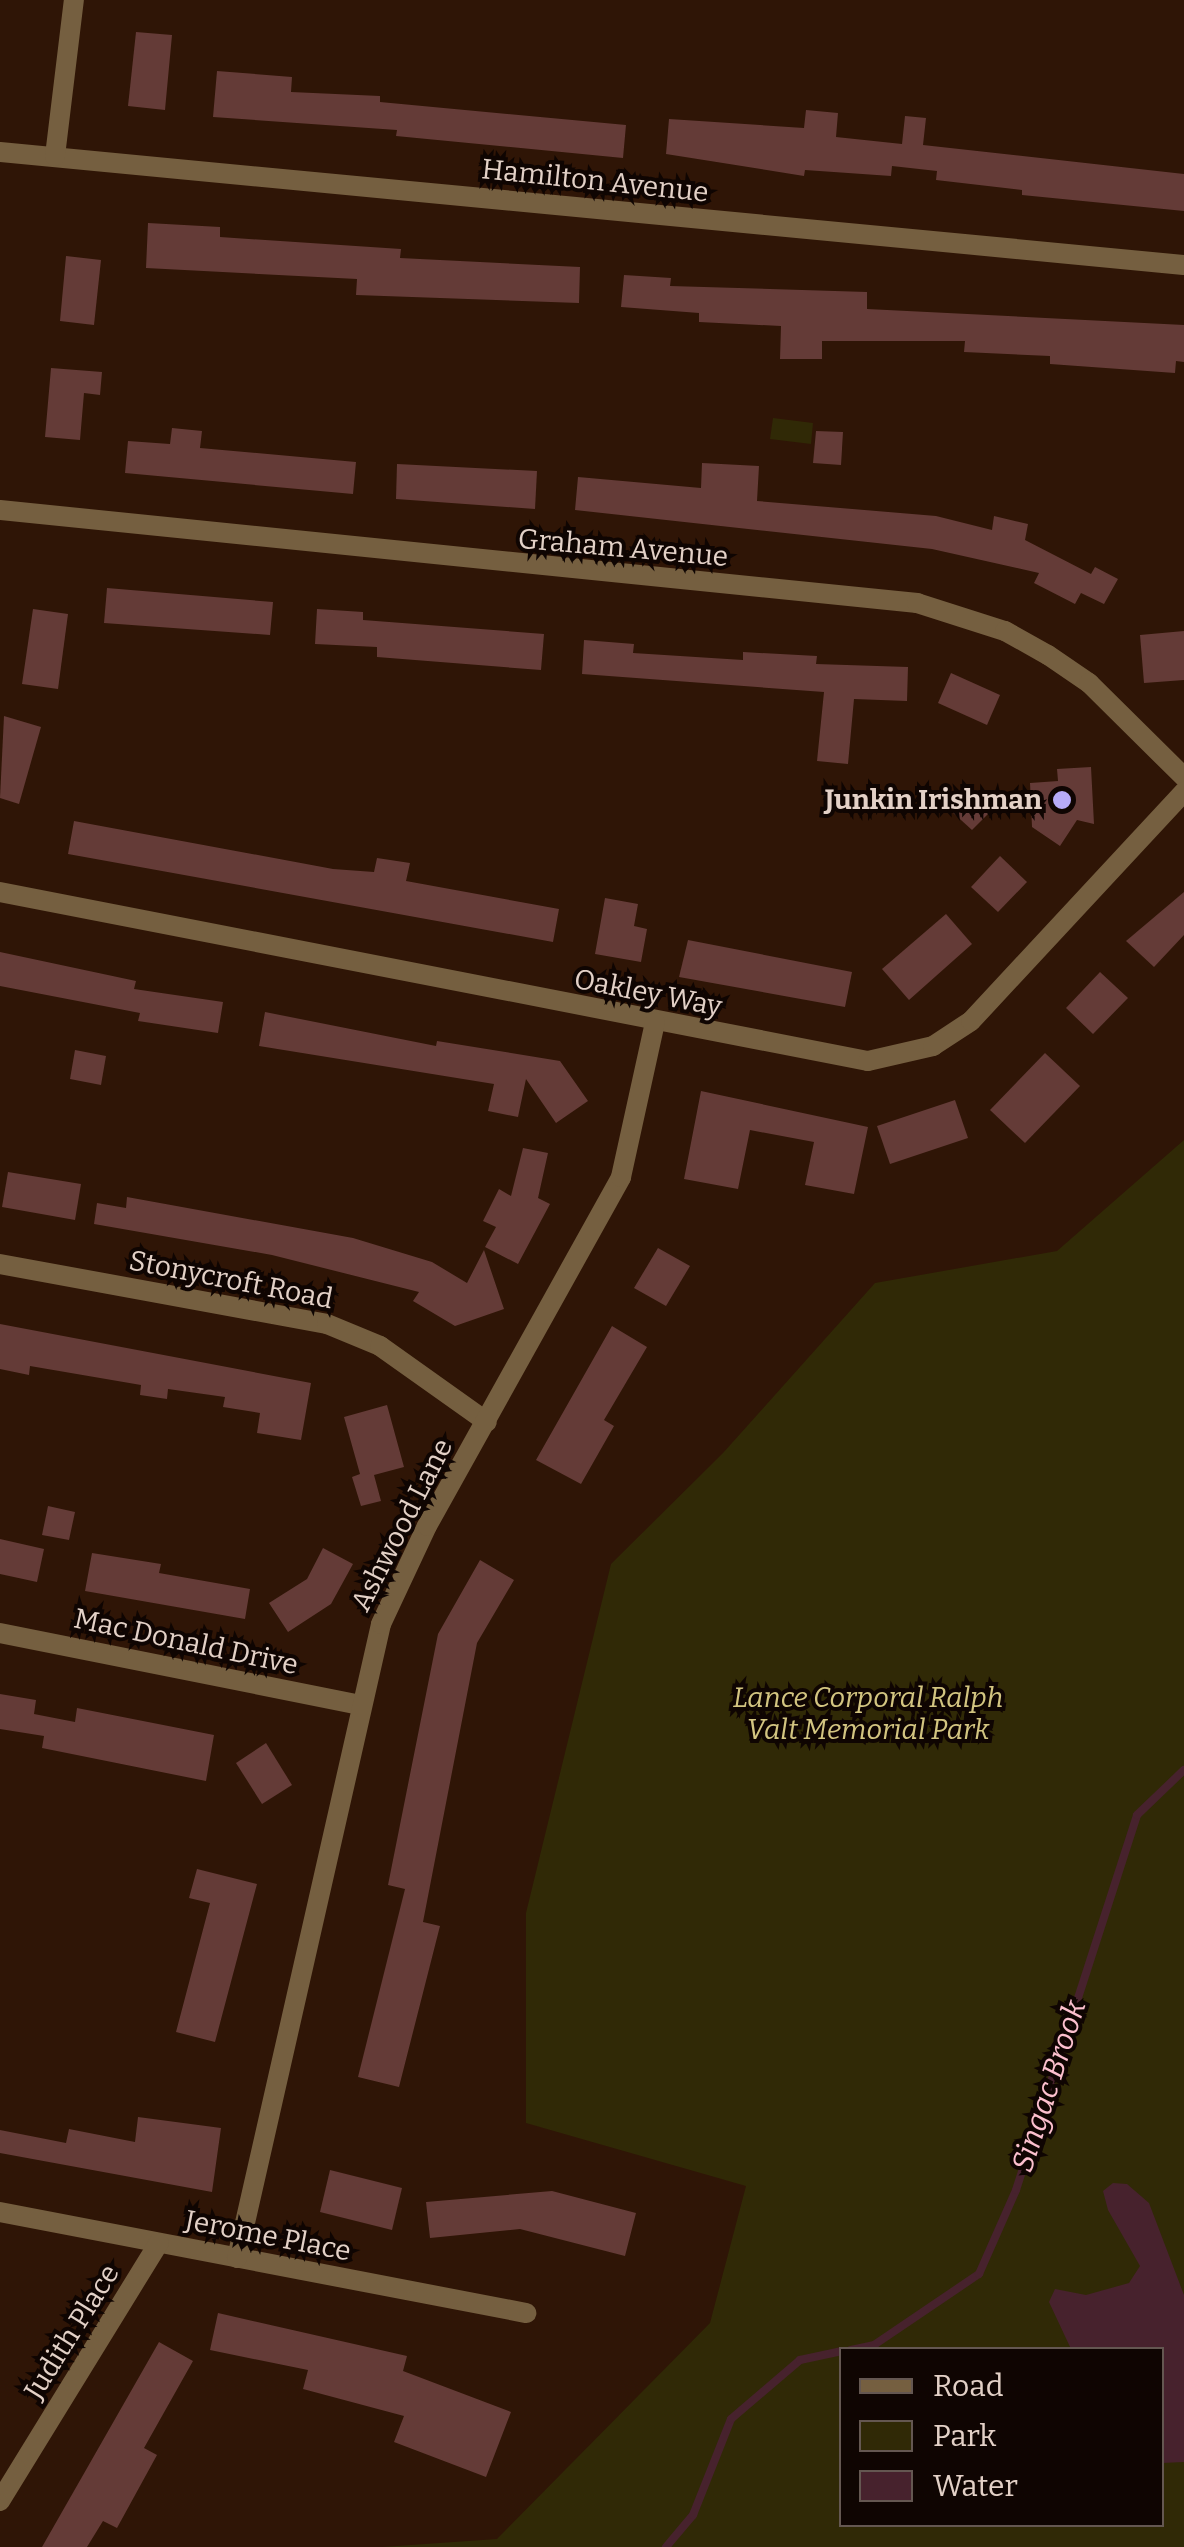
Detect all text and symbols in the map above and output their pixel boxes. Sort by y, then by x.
street label: Hamilton Avenue [480,152,710,210]
street label: Graham Avenue [516,522,730,574]
place label: Junkin Irishman [825,783,1042,817]
marker: Junkin Irishman [1051,789,1073,811]
street label: Oakley Way [571,962,725,1024]
street label: Stonycroft Road [126,1244,336,1316]
street label: Ashwood Lane [344,1433,460,1617]
street label: Mac Donald Drive [71,1602,301,1682]
park label: Lance Corporal Ralph Valt Memorial Park [733,1681,1003,1747]
water label: Singac Brook [1004,1996,1094,2176]
street label: Jerome Place [182,2203,354,2269]
street label: Judith Place [17,2258,127,2406]
legend [839,2347,1164,2527]
text: Road [933,2368,1004,2404]
text: Park [933,2418,996,2454]
text: Water [933,2468,1018,2504]

